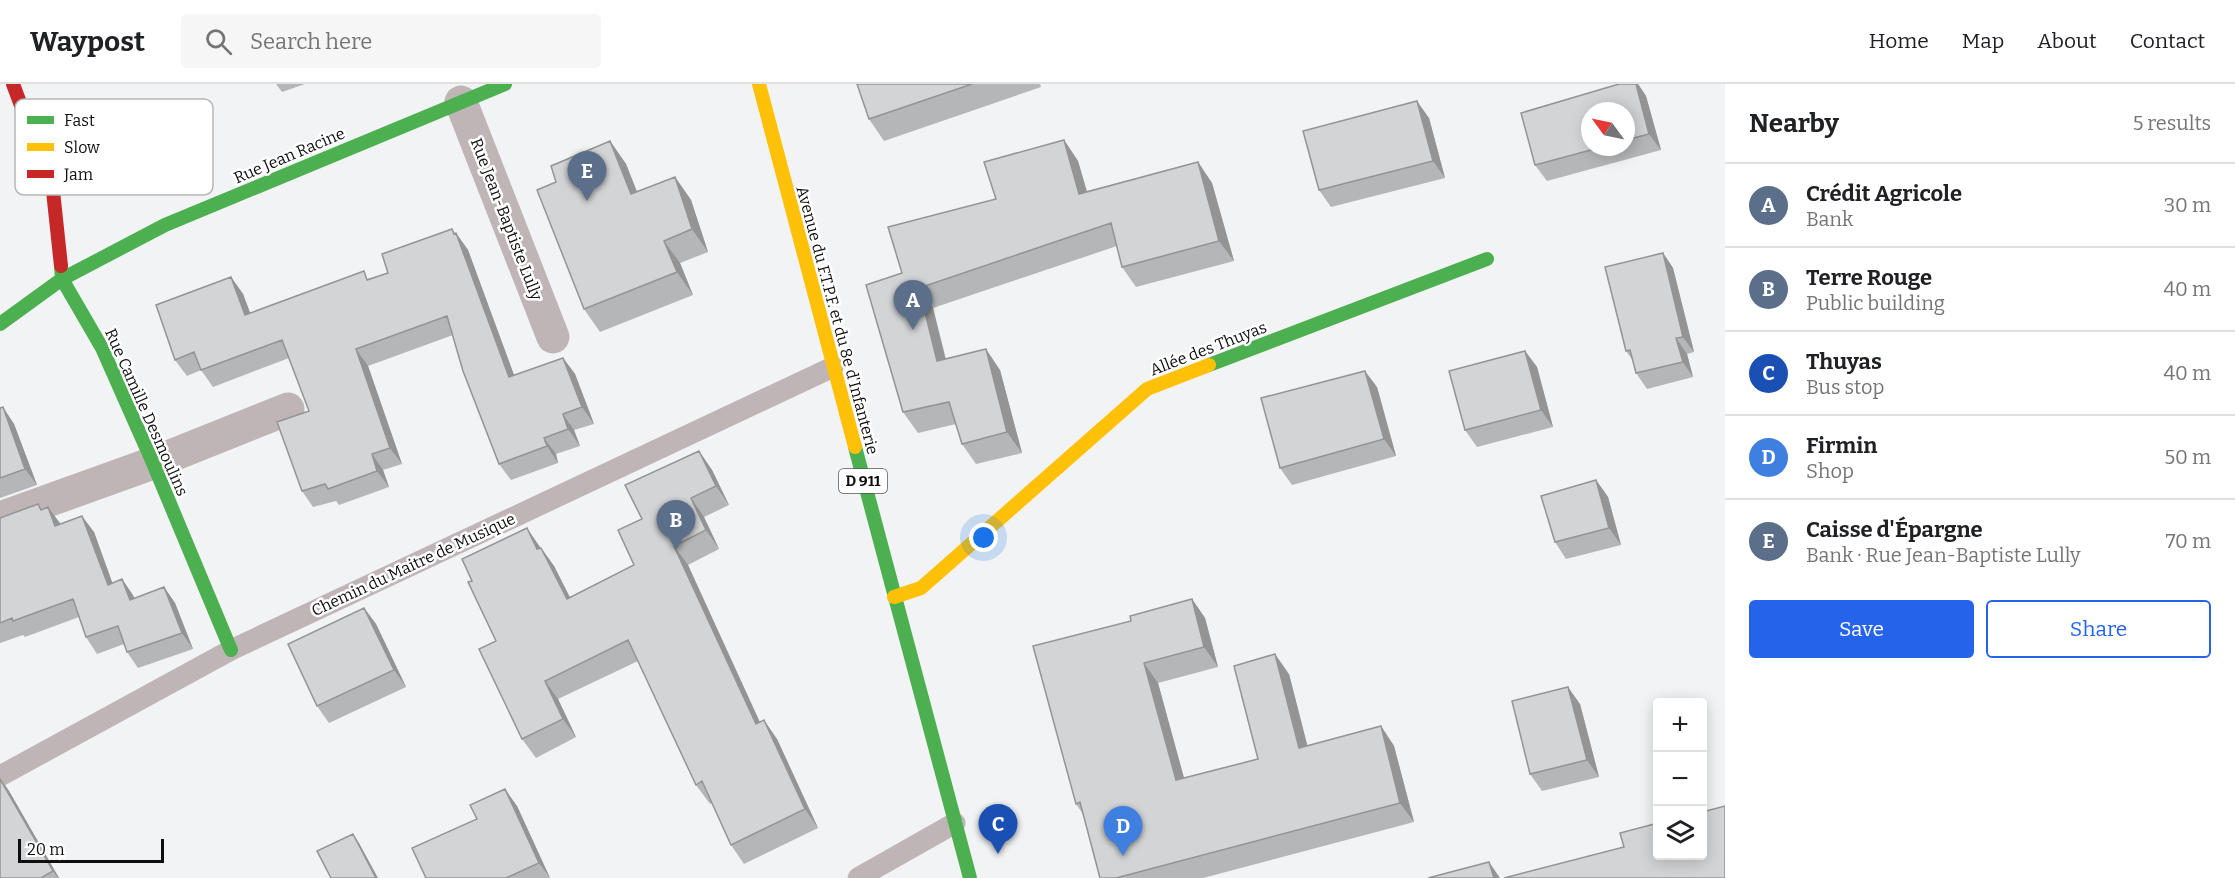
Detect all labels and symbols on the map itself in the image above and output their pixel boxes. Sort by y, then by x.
legend [15,99,213,195]
north arrow [1581,102,1635,156]
text: Fast [64,111,95,130]
street label: Rue Jean Racine [231,124,348,187]
street label: Rue Jean-Baptiste Lully [467,135,546,303]
text: Slow [64,138,100,157]
pin: E [568,152,606,201]
text: Jam [63,165,93,184]
street label: Avenue du F.T.P.F. et du 8e d'Infanterie [792,184,883,456]
pin: A [894,280,932,330]
street label: Allée des Thuyas [1147,317,1269,379]
street label: Rue Camille Desmoulins [101,325,192,499]
road number: D 911 [839,469,887,493]
pin: B [656,500,696,550]
street label: Chemin du Maitre de Musique [308,509,518,620]
your location [969,523,998,552]
pin: C [978,804,1018,854]
pin: D [1104,806,1142,856]
scale bar [18,836,164,864]

